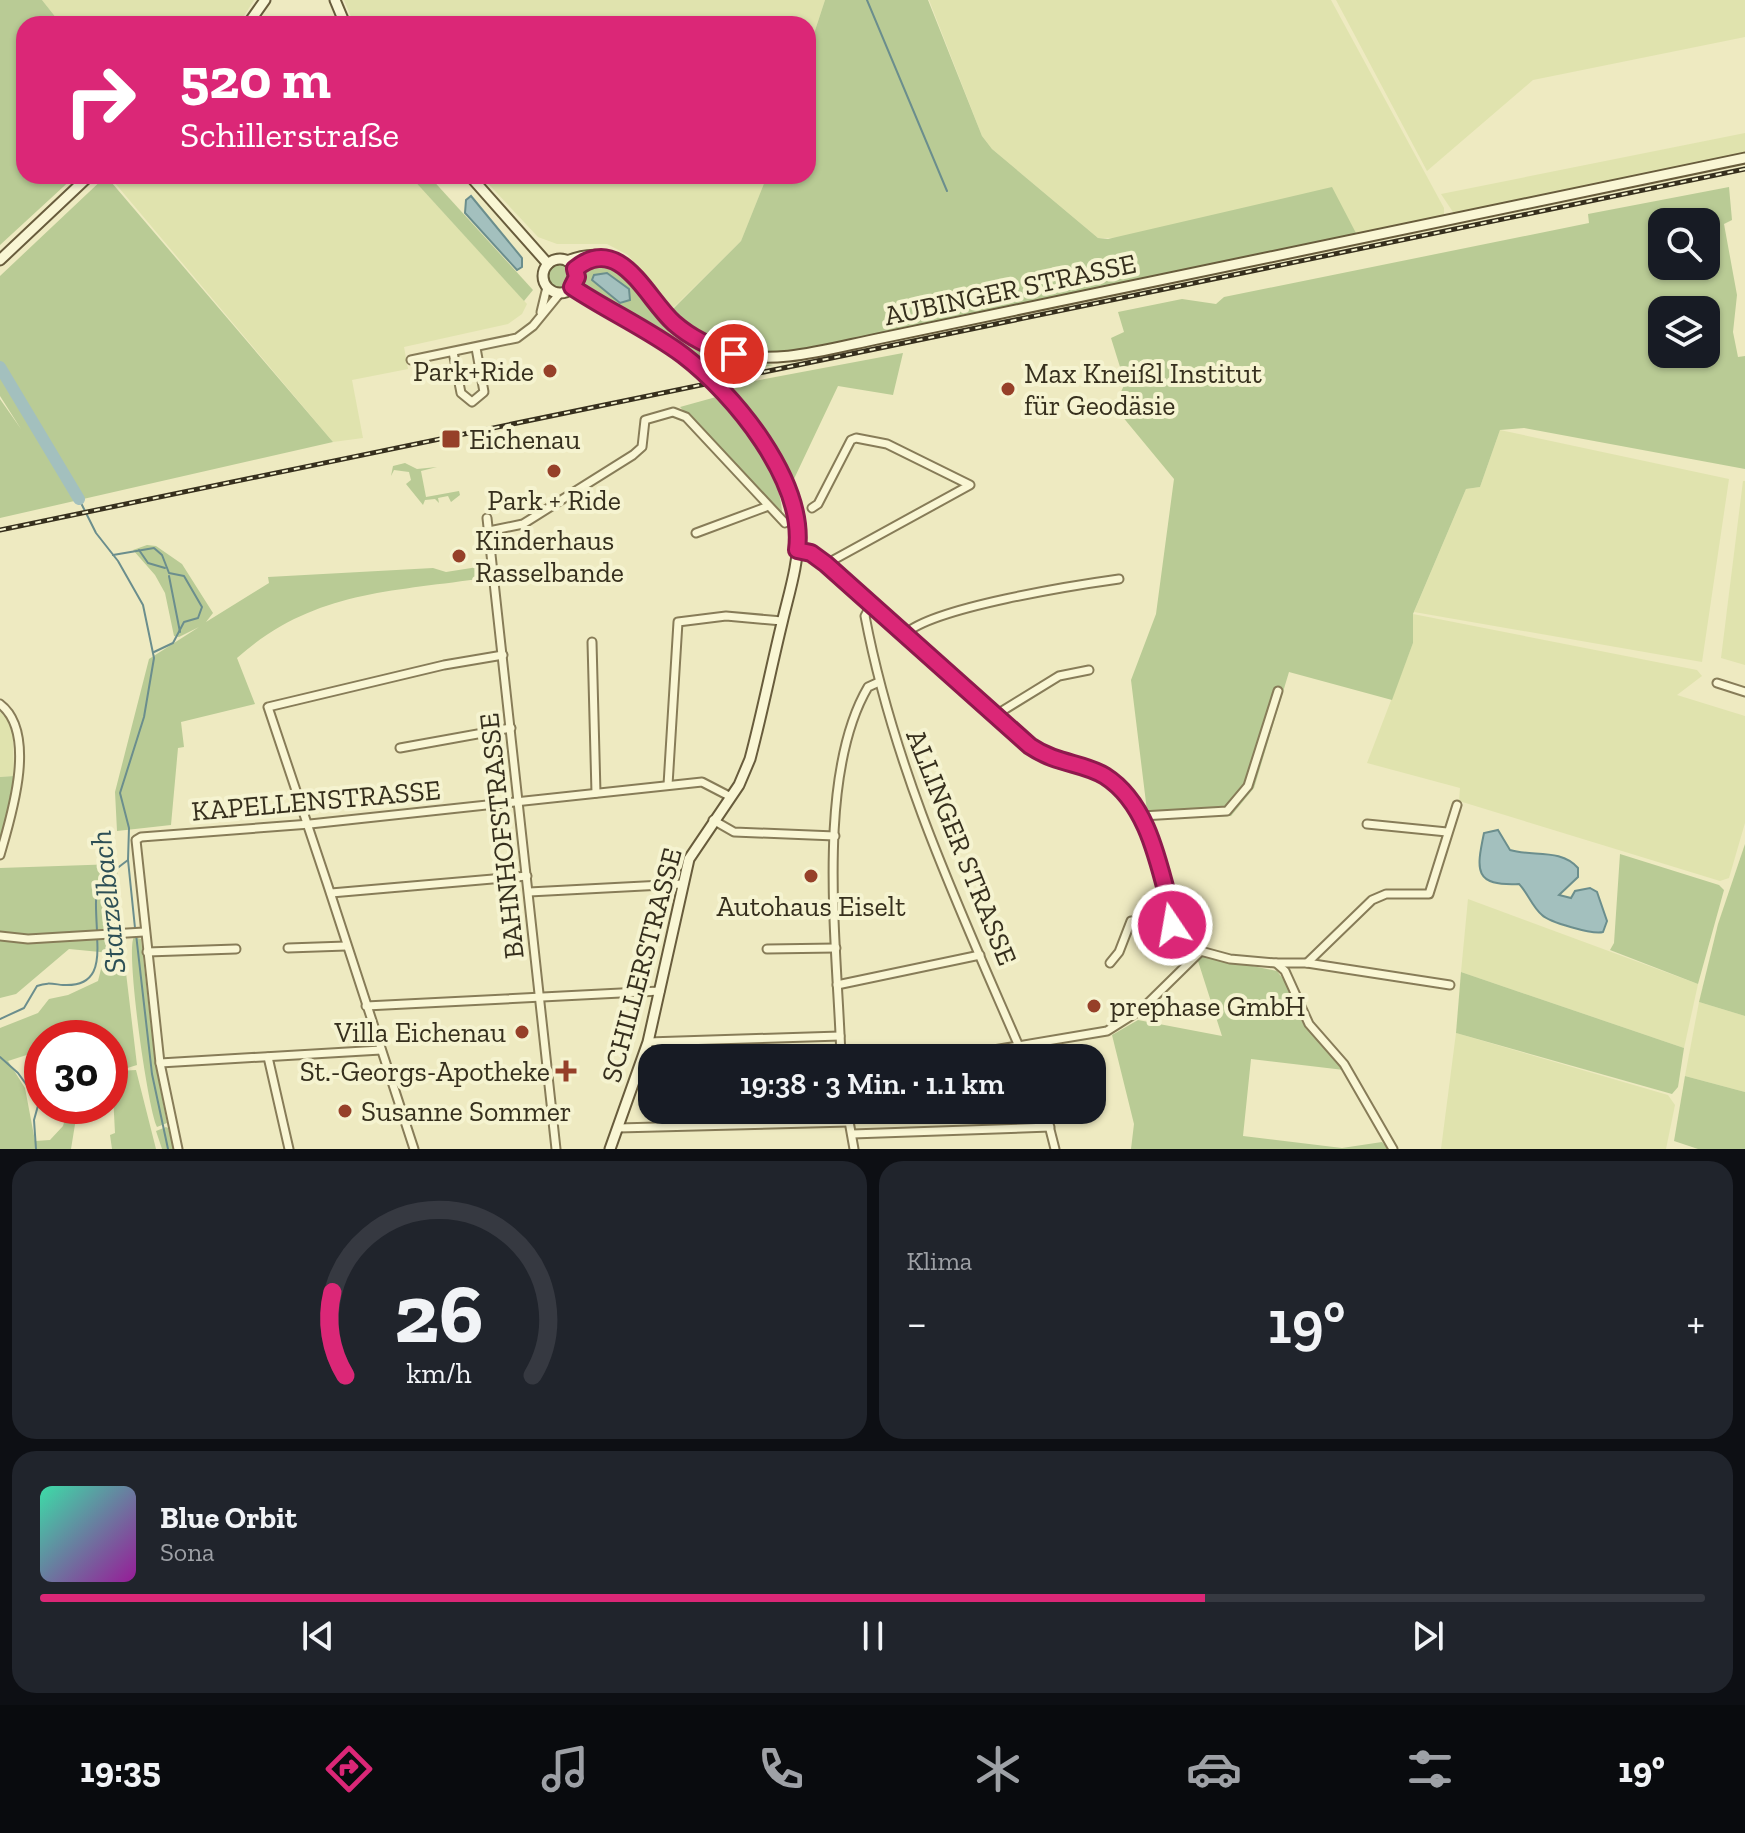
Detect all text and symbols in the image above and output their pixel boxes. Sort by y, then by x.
text: 520 m [180,45,331,112]
icon: right [48,48,152,152]
text: Schillerstraße [180,113,399,156]
map controls [1648,208,1720,368]
button: search [1648,208,1720,280]
street label: AUBINGER STRASSE [881,247,1139,332]
button: layers [1648,296,1720,368]
pin [700,320,768,388]
icon: arrive [712,332,756,376]
place label: Park+Ride [413,355,534,388]
place label: Max Kneißl Institut für Geodäsie [1024,357,1262,422]
marker: Park+Ride [541,362,559,380]
marker: Max Kneißl Institut für Geodäsie [999,380,1017,398]
place label: Eichenau [469,423,581,456]
marker: Eichenau [440,428,462,450]
marker: Park + Ride [545,462,563,480]
place label: Park + Ride [487,484,621,517]
place label: Kinderhaus Rasselbande [475,524,624,589]
marker: Kinderhaus Rasselbande [450,547,468,565]
street label: BAHNHOFSTRASSE [472,711,531,960]
street label: ALLINGER STRASSE [899,724,1024,970]
street label: KAPELLENSTRASSE [190,773,442,828]
water label: Starzelbach [83,829,133,975]
street label: SCHILLERSTRASSE [594,844,689,1086]
marker: Autohaus Eiselt [802,867,820,885]
position arrow [1130,883,1214,967]
place label: Autohaus Eiselt [716,890,906,923]
place label: prephase GmbH [1110,990,1306,1023]
marker: prephase GmbH [1085,997,1103,1015]
place label: Villa Eichenau [333,1016,506,1049]
speed limit sign: 30 [24,1020,128,1124]
marker: Villa Eichenau [513,1023,531,1041]
place label: St.-Georgs-Apotheke [300,1055,550,1088]
marker: St.-Georgs-Apotheke [557,1062,575,1080]
text: 19:38 · 3 Min. · 1.1 km [740,1066,1004,1102]
place label: Susanne Sommer [361,1095,572,1128]
marker: Susanne Sommer [336,1102,354,1120]
text: Klima [907,1245,972,1277]
text: 26 [395,1263,484,1363]
text: 19° [1268,1286,1346,1358]
text: − [907,1296,927,1349]
text: + [1686,1296,1705,1349]
text: km/h [407,1356,472,1390]
text: Blue Orbit [160,1500,297,1536]
text: Sona [160,1536,215,1568]
icon: previous [296,1614,340,1658]
icon: pause [851,1614,895,1658]
icon: next [1406,1614,1450,1658]
icon: directions [321,1741,377,1797]
icon: music [537,1741,593,1797]
icon: phone [753,1741,809,1797]
icon: climate [970,1741,1026,1797]
icon: car [1186,1741,1242,1797]
icon: filters [1402,1741,1458,1797]
text: 19:35 [80,1748,161,1791]
text: 19° [1618,1748,1665,1791]

